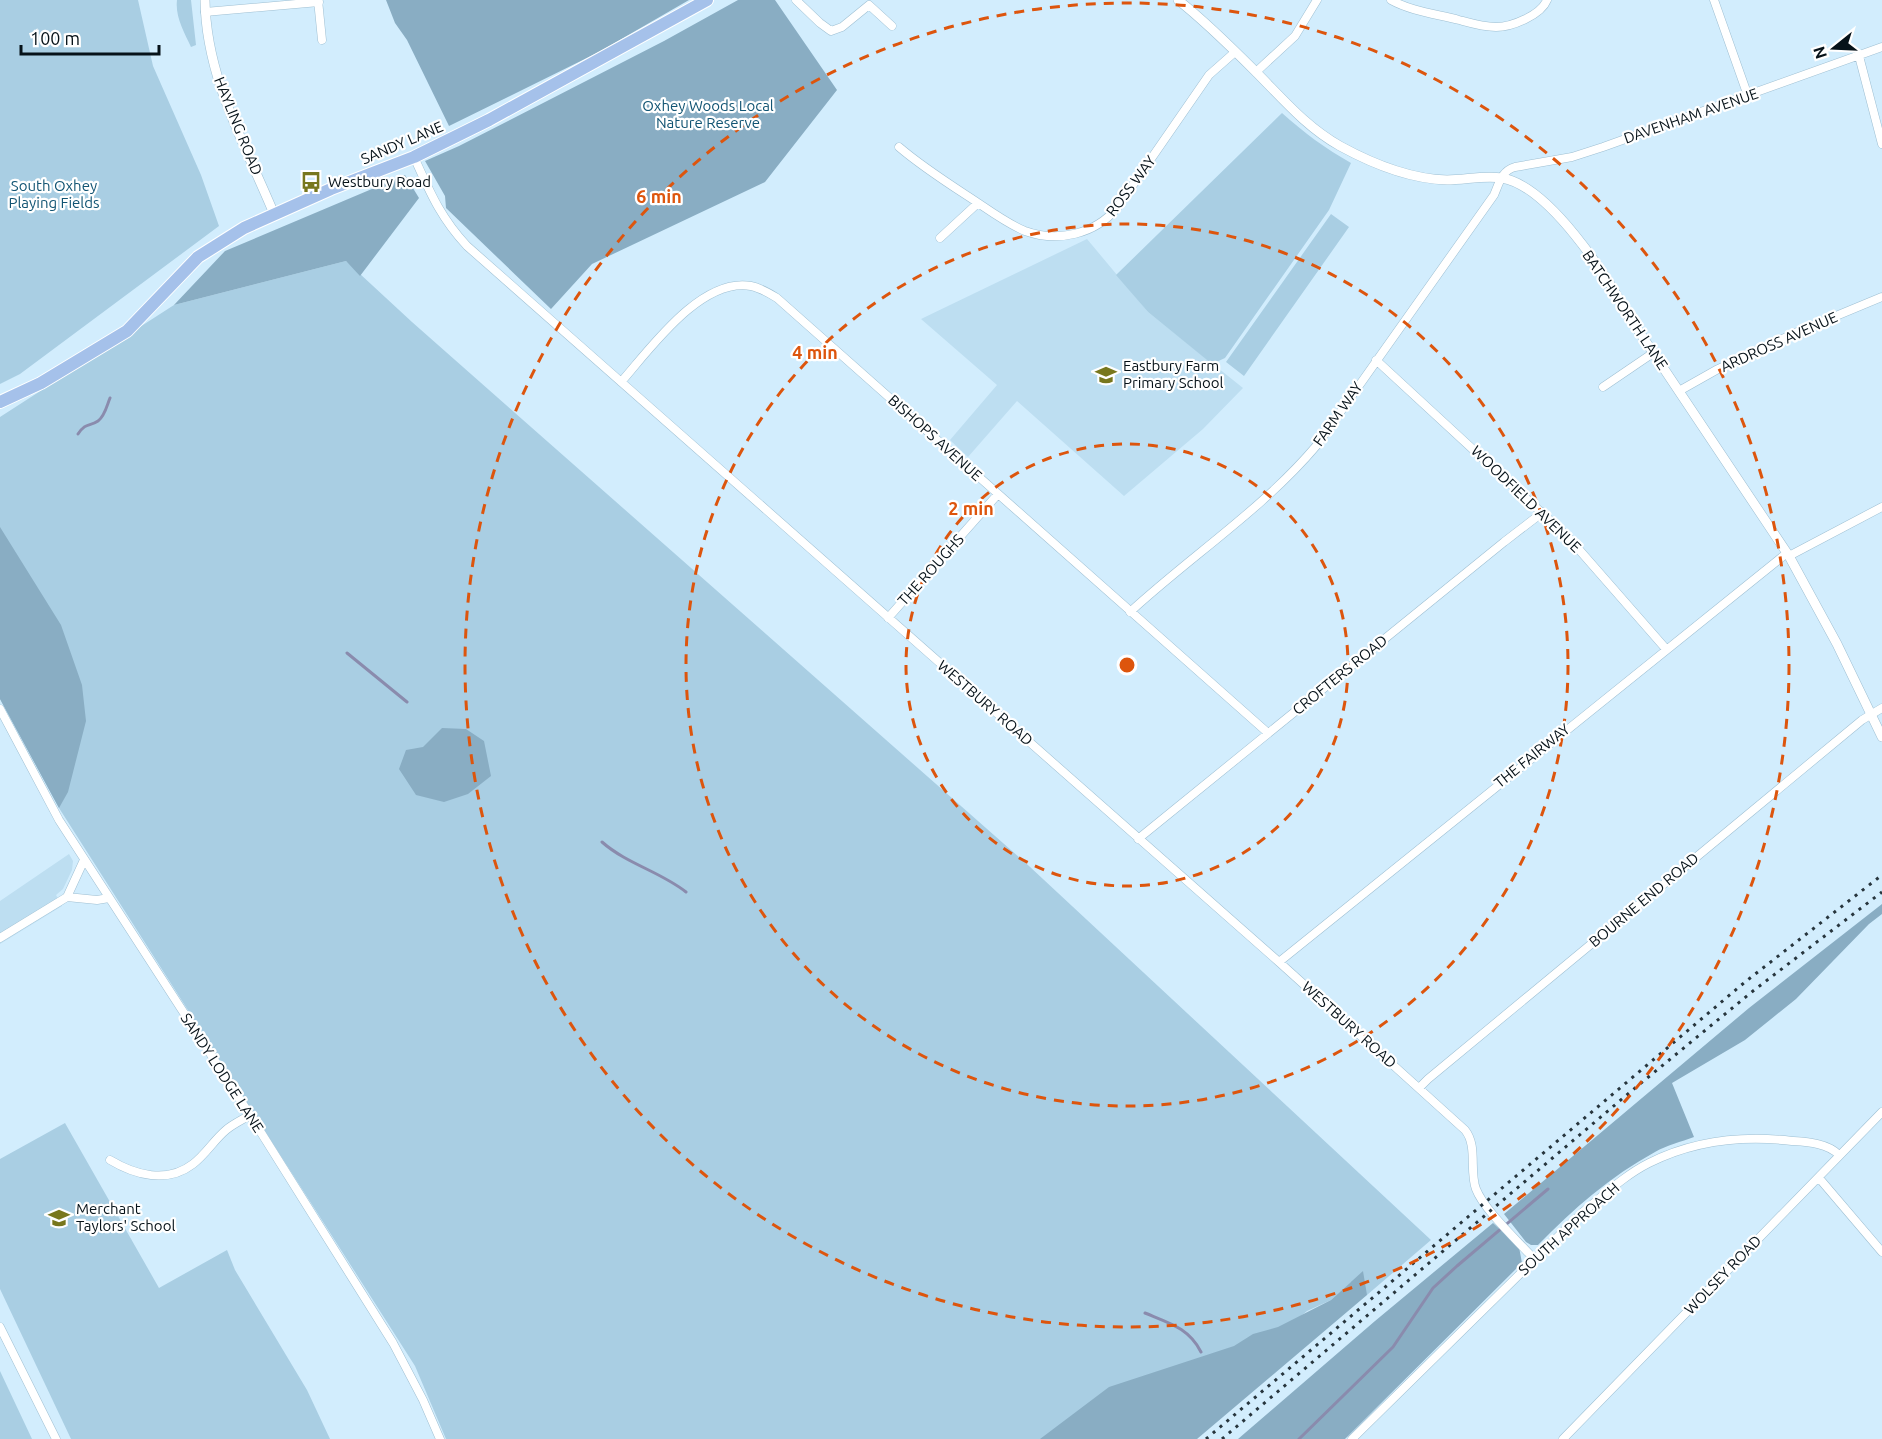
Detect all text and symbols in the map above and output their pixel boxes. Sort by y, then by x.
scale bar [21,18,159,56]
north arrow [1804,18,1864,78]
text: 100 m [30,28,80,48]
text: N [1809,44,1830,61]
street label: HAYLING ROAD [211,74,266,177]
street label: DAVENHAM AVENUE [1621,85,1760,147]
park label: Oxhey Woods Local Nature Reserve [642,97,774,131]
street label: SANDY LANE [358,118,445,167]
street label: ROSS WAY [1102,152,1159,219]
bus stop icon: Westbury Road [299,170,323,194]
place label: Westbury Road [328,173,431,190]
park label: South Oxhey Playing Fields [8,177,100,211]
text: 6 min [636,186,682,206]
street label: BATCHWORTH LANE [1579,247,1672,373]
street label: ARDROSS AVENUE [1718,308,1840,375]
text: 4 min [792,342,838,362]
place label: Eastbury Farm Primary School [1123,357,1224,391]
school or university icon: Eastbury Farm Primary School [1094,363,1118,387]
street label: FARM WAY [1309,378,1366,449]
street label: BISHOPS AVENUE [885,391,986,484]
street label: WOODFIELD AVENUE [1468,442,1585,555]
text: 2 min [948,498,994,518]
street label: THE ROUGHS [894,530,967,609]
street label: CROFTERS ROAD [1289,631,1390,718]
centre of rings [1117,655,1137,675]
street label: WESTBURY ROAD [934,657,1036,749]
street label: THE FAIRWAY [1491,720,1573,791]
street label: BOURNE END ROAD [1585,849,1702,950]
street label: WESTBURY ROAD [1299,978,1400,1071]
street label: SANDY LODGE LANE [178,1010,267,1136]
street label: SOUTH APPROACH [1515,1179,1623,1278]
place label: Merchant Taylors' School [76,1200,175,1234]
school or university icon: Merchant Taylors' School [47,1206,71,1230]
street label: WOLSEY ROAD [1681,1232,1764,1318]

